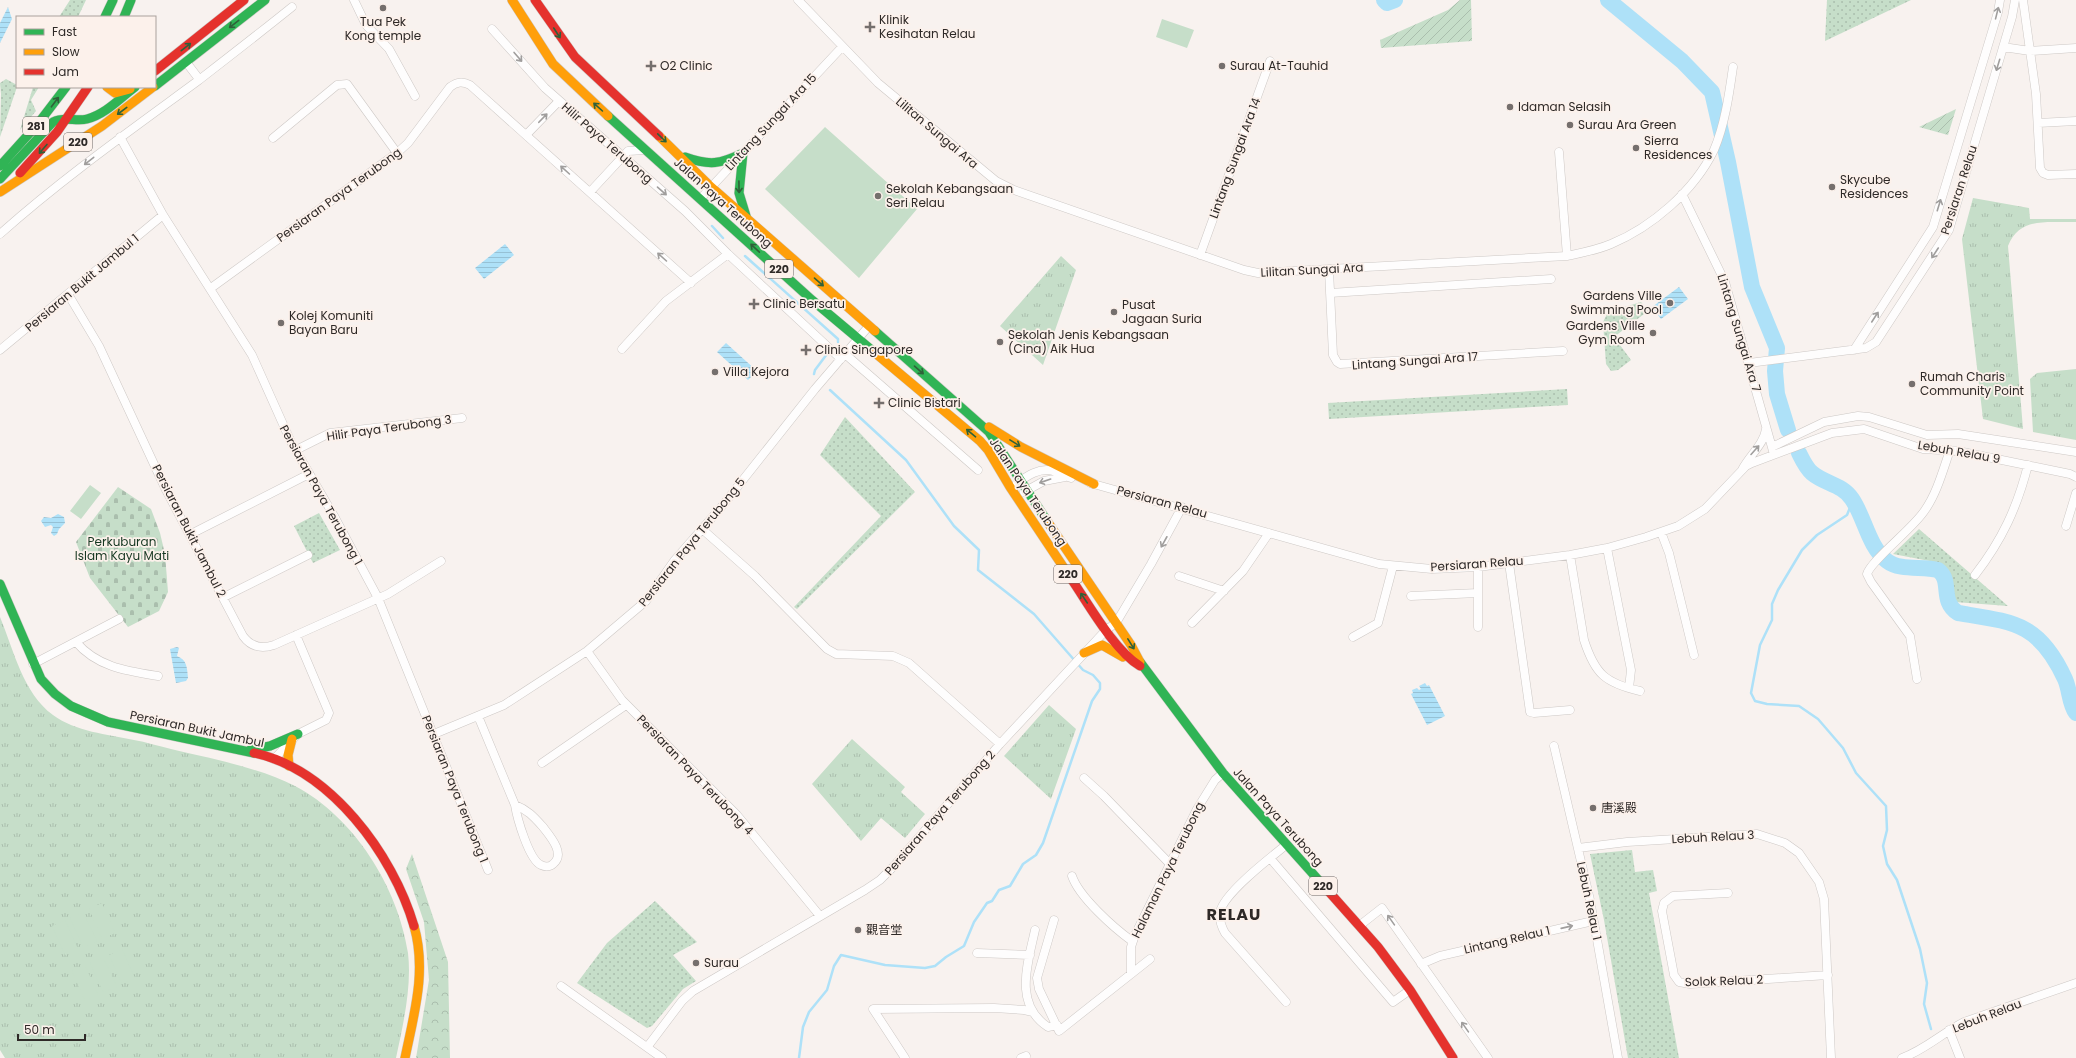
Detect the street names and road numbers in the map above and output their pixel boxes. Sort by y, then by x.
street label: Lintang Sungai Ara 15 [721,69,820,174]
street label: Lilitan Sungai Ara [892,93,982,172]
street label: Lintang Sungai Ara 14 [1205,95,1264,221]
street label: Hilir Paya Terubong [558,98,657,187]
road number: 281 [23,117,49,135]
road number: 220 [64,133,92,151]
street label: Persiaran Paya Terubong [273,143,405,246]
street label: Persiaran Relau [1936,143,1981,237]
street label: Jalan Paya Terubong [670,154,776,252]
street label: Persiaran Bukit Jambul 1 [21,230,142,335]
street label: Lilitan Sungai Ara [1260,258,1364,281]
road number: 220 [765,260,793,278]
street label: Lintang Sungai Ara 7 [1713,272,1766,394]
street label: Lintang Sungai Ara 17 [1351,348,1479,373]
street label: Hilir Paya Terubong 3 [325,410,452,445]
street label: Persiaran Paya Terubong 1 [276,422,367,568]
street label: Jalan Paya Terubong [986,434,1071,549]
street label: Lebuh Relau 9 [1916,436,2002,467]
street label: Persiaran Bukit Jambul 2 [148,461,230,600]
street label: Persiaran Paya Terubong 5 [634,474,749,610]
street label: Persiaran Relau [1115,481,1209,522]
street label: Persiaran Relau [1430,552,1524,575]
road number: 220 [1054,565,1082,583]
street label: Persiaran Bukit Jambul [128,706,266,751]
street label: Persiaran Paya Terubong 4 [633,711,758,839]
street label: Persiaran Paya Terubong 1 [418,713,493,865]
street label: Persiaran Paya Terubong 2 [881,746,999,879]
street label: Jalan Paya Terubong [1229,764,1327,870]
street label: Halaman Paya Terubong [1127,799,1208,941]
street label: Lebuh Relau 3 [1671,826,1755,847]
street label: Lebuh Relau 1 [1573,860,1606,942]
road number: 220 [1309,877,1337,895]
street label: Lintang Relau 1 [1462,921,1552,958]
street label: Solok Relau 2 [1685,971,1764,990]
street label: Lebuh Relau [1950,995,2024,1037]

